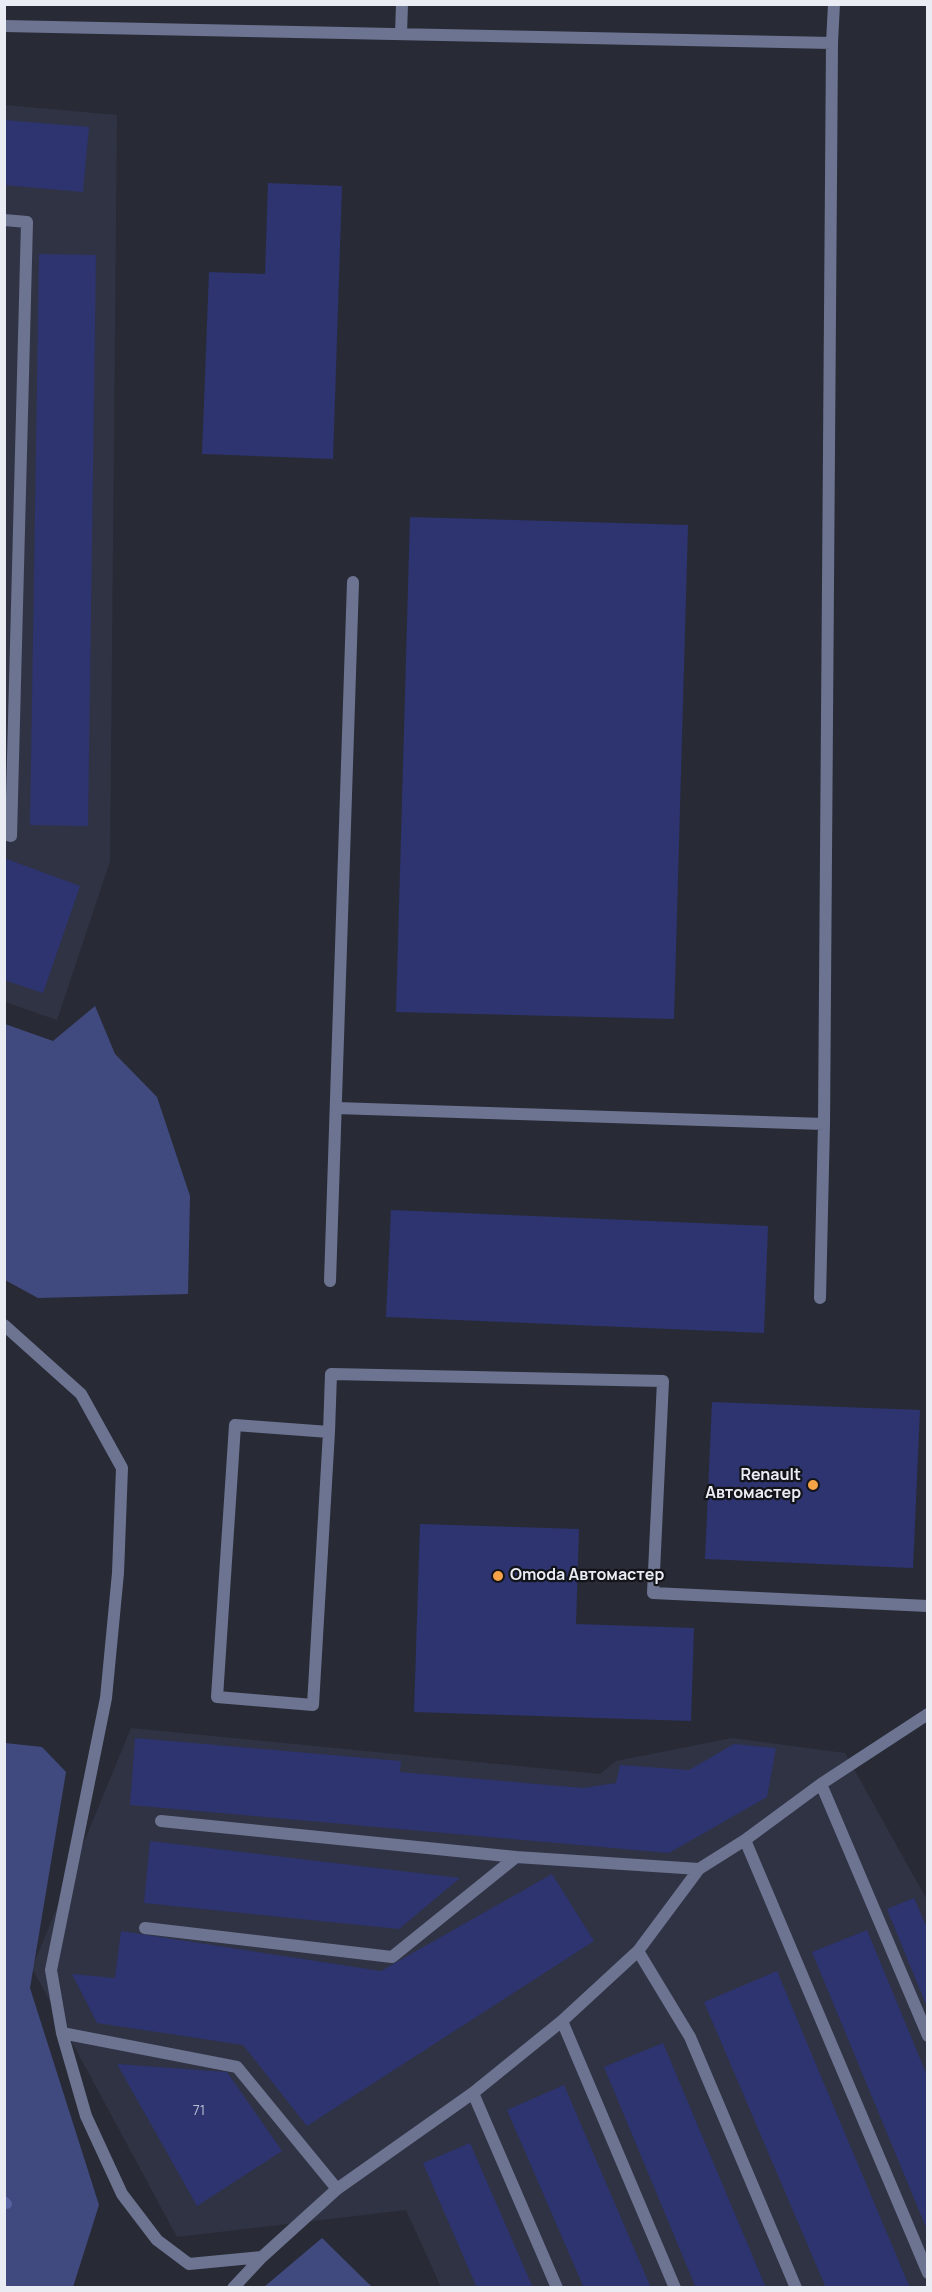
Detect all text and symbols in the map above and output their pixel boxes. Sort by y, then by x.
place label: Renault Автомастер [705,1466,801,1504]
marker: Renault Автомастер [806,1478,820,1492]
place label: Omoda Автомастер [510,1566,664,1586]
marker: Omoda Автомастер [491,1569,505,1583]
house number: 71 [193,2103,205,2119]

